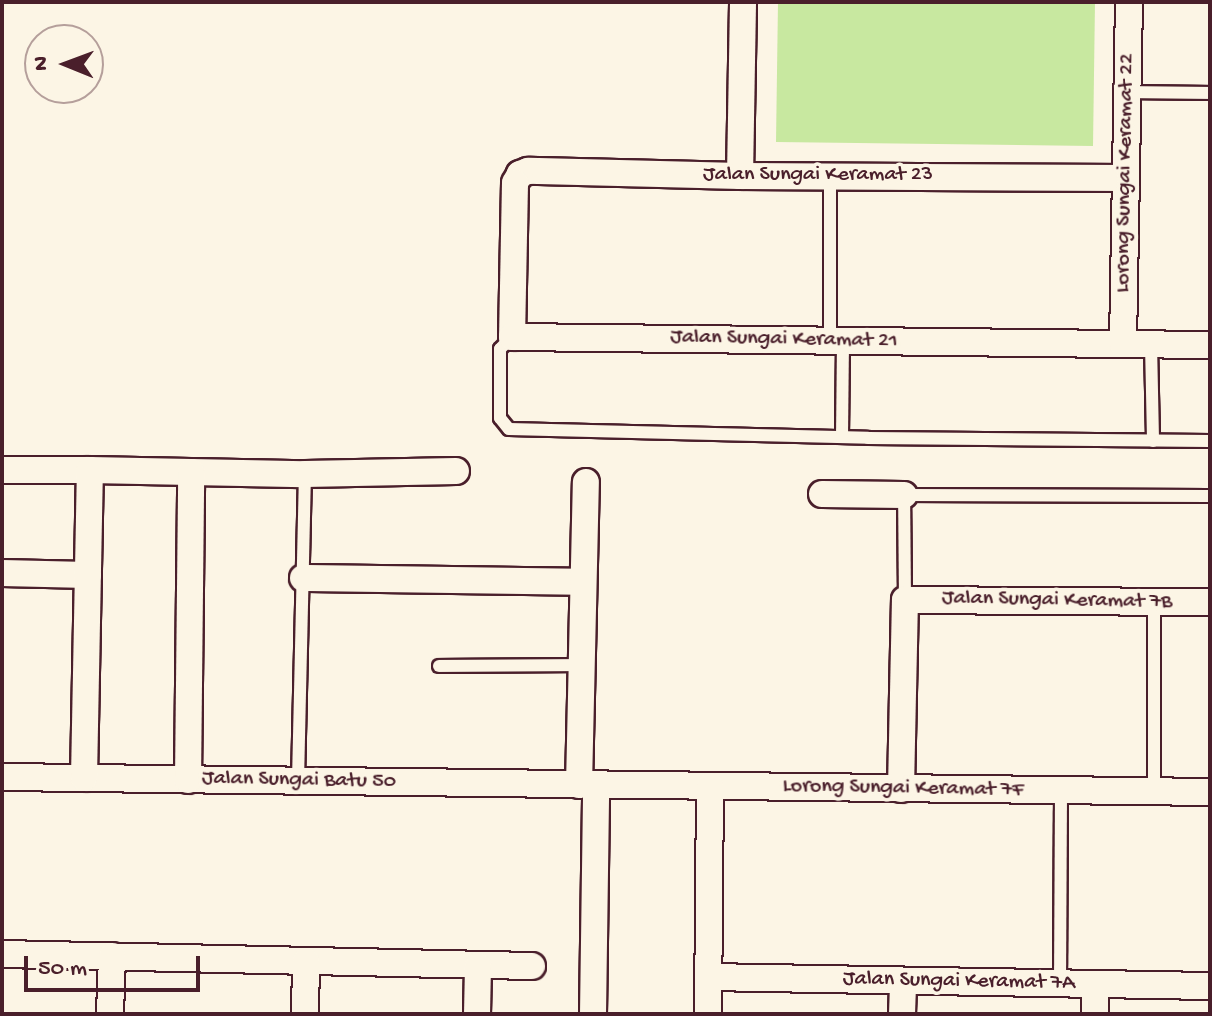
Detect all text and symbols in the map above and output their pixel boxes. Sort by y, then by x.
north arrow [24,24,104,104]
street label: Lorong Sungai Keramat 22 [1111,53,1141,293]
text: N [29,56,55,71]
street label: Jalan Sungai Keramat 23 [703,163,933,189]
street label: Jalan Sungai Keramat 21 [670,325,898,355]
street label: Jalan Sungai Keramat 7B [942,586,1172,616]
street label: Jalan Sungai Batu 50 [202,766,396,796]
street label: Lorong Sungai Keramat 7F [782,774,1024,804]
scale bar [28,940,204,990]
text: 50 m [38,955,87,984]
street label: Jalan Sungai Keramat 7A [843,967,1075,997]

